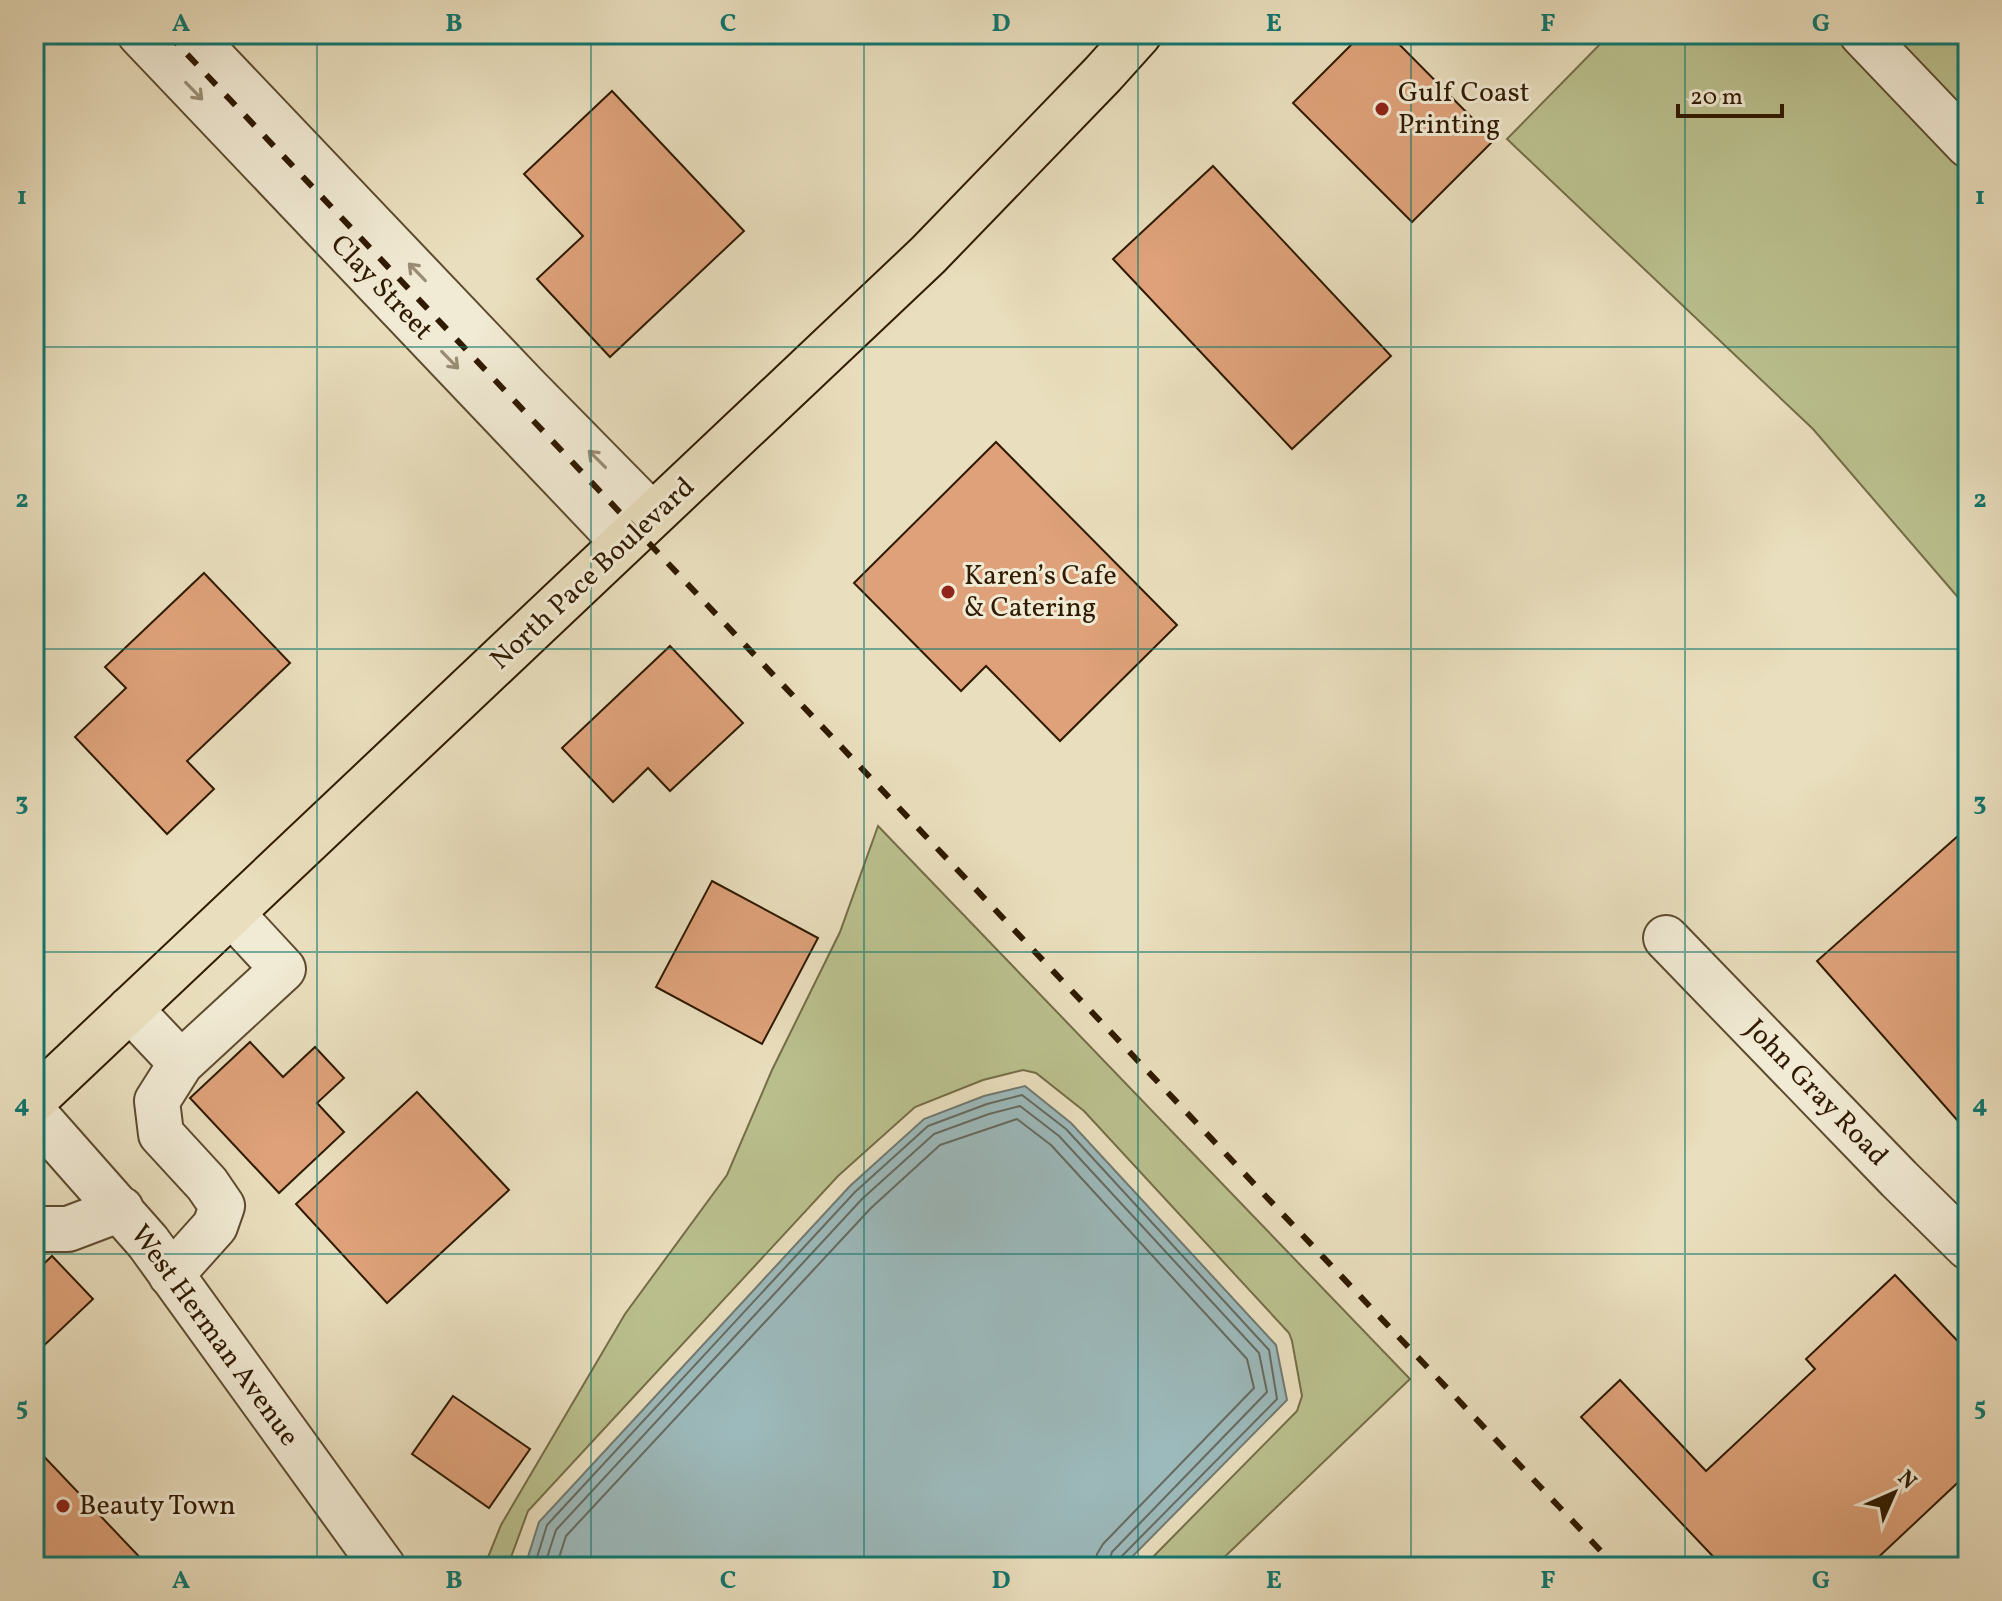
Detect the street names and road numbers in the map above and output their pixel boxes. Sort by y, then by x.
street label: Clay Street [321,227,441,349]
street label: North Pace Boulevard [482,469,704,679]
street label: John Gray Road [1736,1011,1896,1175]
street label: West Herman Avenue [120,1217,308,1455]

